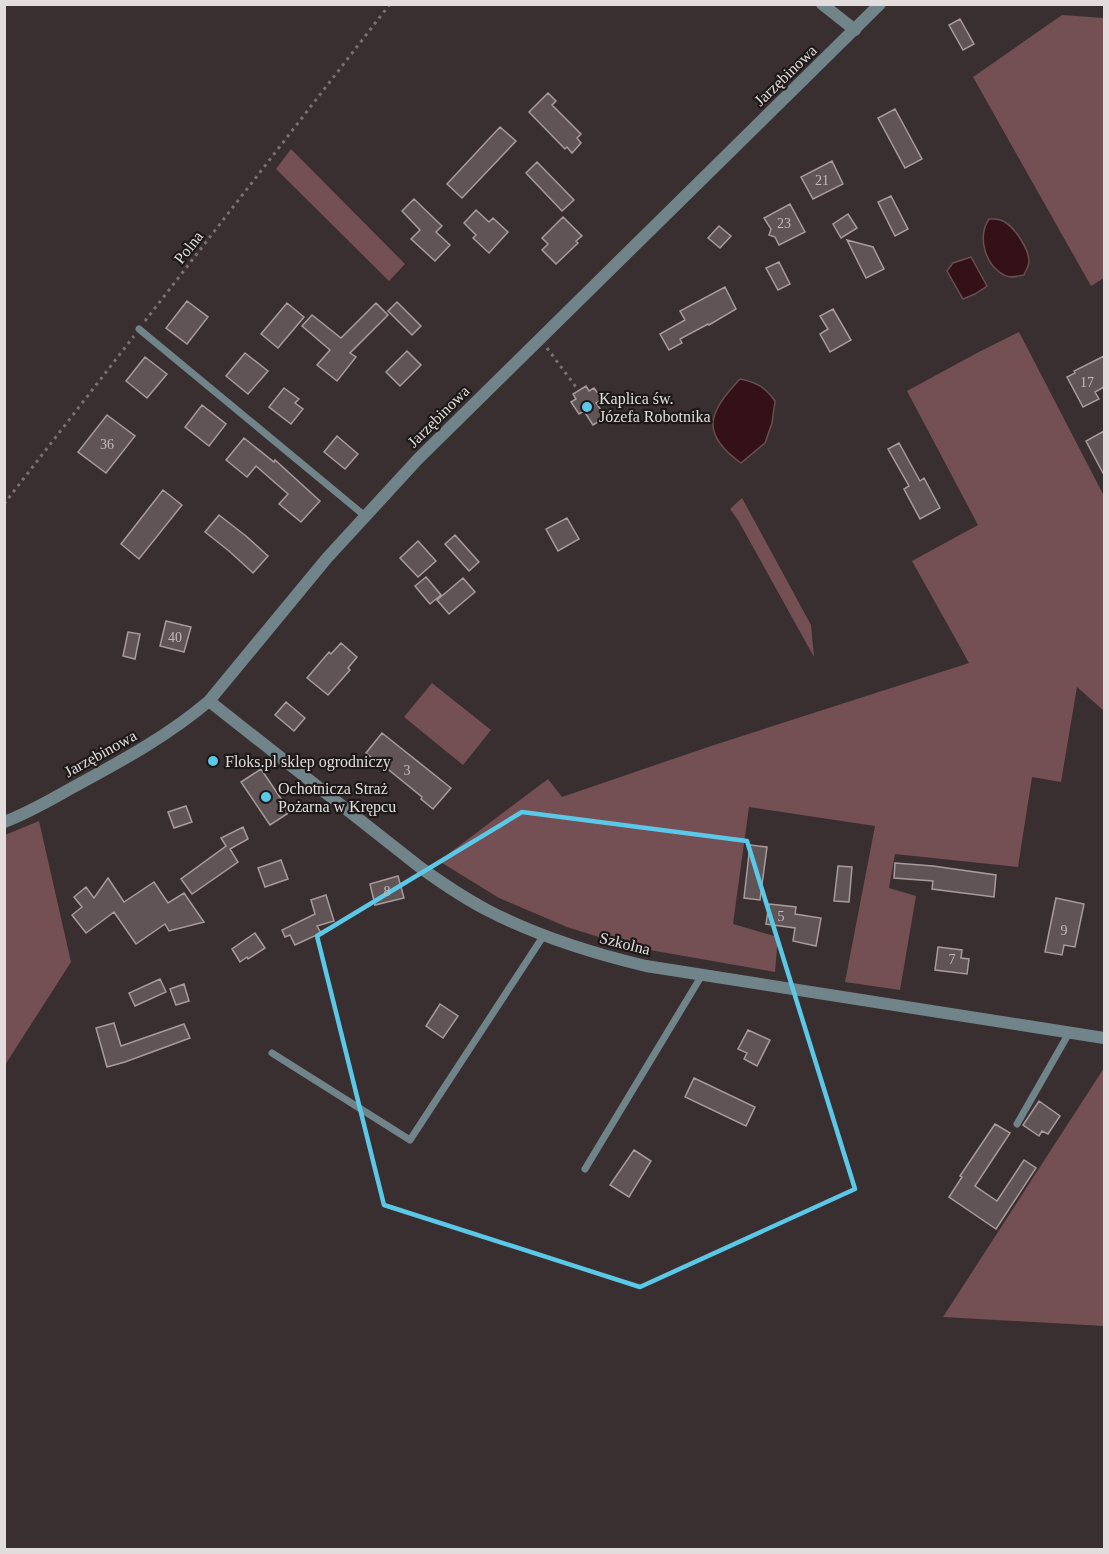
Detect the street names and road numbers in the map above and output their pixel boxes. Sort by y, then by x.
street label: Jarzębinowa [751,41,821,110]
street label: Polna [170,228,206,267]
street label: Jarzębinowa [404,382,473,451]
street label: Jarzębinowa [61,727,140,781]
street label: Szkolna [598,929,652,958]

